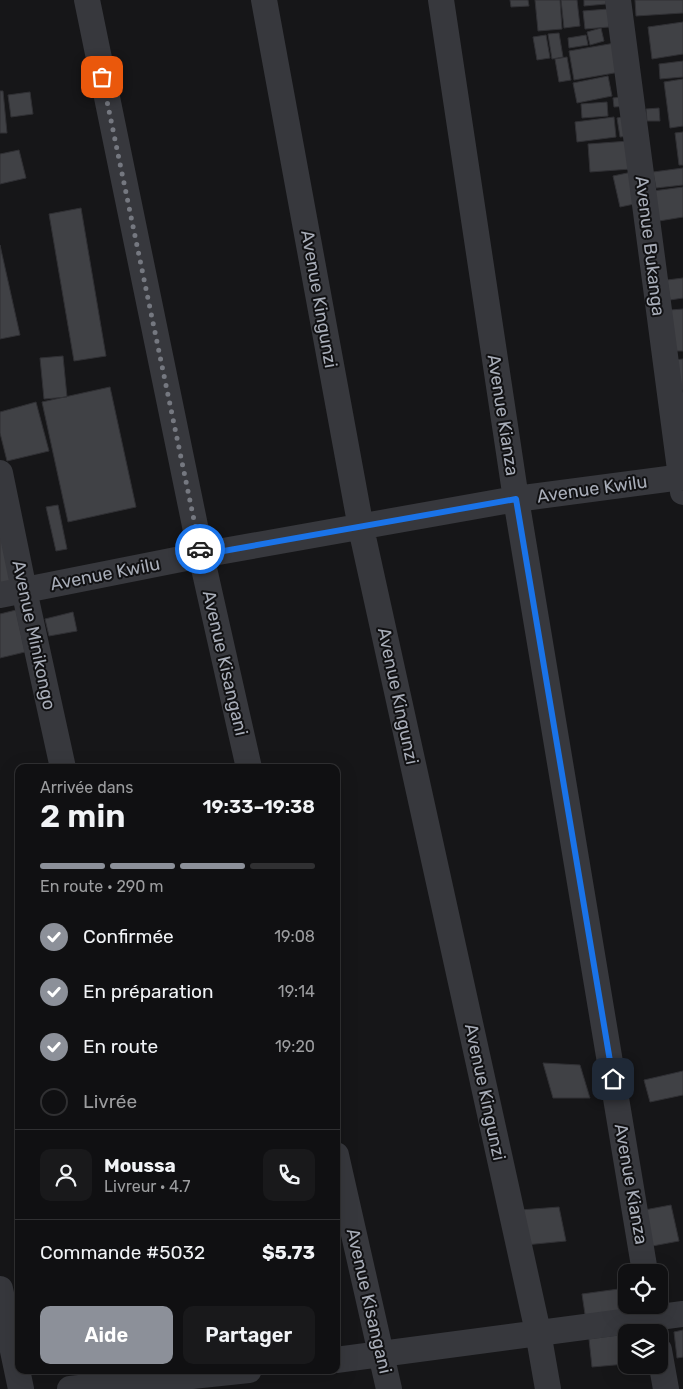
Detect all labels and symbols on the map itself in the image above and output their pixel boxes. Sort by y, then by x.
pin [81,56,123,98]
street label: Avenue Bukanga [630,175,670,317]
street label: Avenue Kingunzi [296,228,342,370]
street label: Avenue Kianza [483,353,523,477]
street label: Avenue Kwilu [535,470,649,508]
courier [175,524,225,574]
street label: Avenue Kwilu [48,553,162,595]
street label: Avenue Minikongo [7,558,61,712]
street label: Avenue Kisangani [198,588,252,738]
street label: Avenue Kingunzi [373,625,423,767]
street label: Avenue Kingunzi [460,1021,510,1163]
pin [592,1058,634,1100]
street label: Avenue Kianza [610,1122,652,1246]
street label: Avenue Kisangani [342,1226,396,1376]

